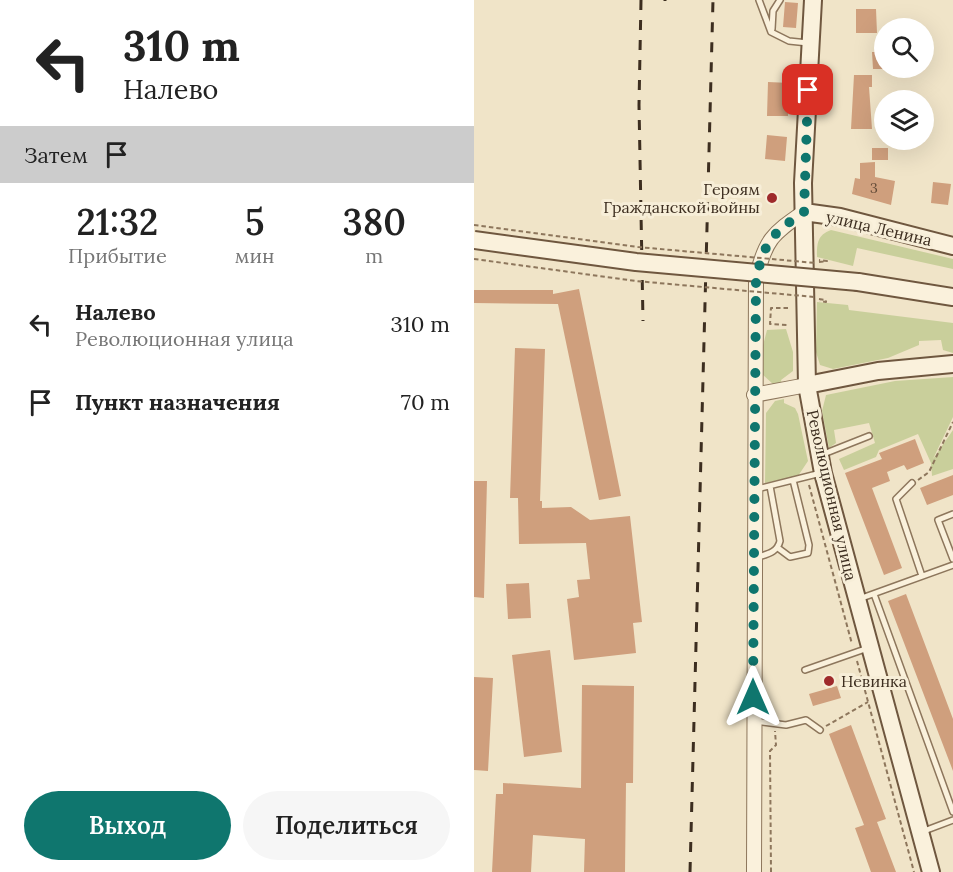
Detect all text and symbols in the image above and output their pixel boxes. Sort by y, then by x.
map controls [874,18,934,150]
button: search [874,18,934,78]
text: 310 m [123,19,240,73]
icon: left [24,24,102,102]
pin [782,64,833,115]
text: Налево [123,72,218,106]
icon: arrive [791,73,824,106]
button: layers [874,90,934,150]
icon: arrive [100,138,133,171]
text: Затем [24,141,88,169]
place label: Героям Гражданской войны [603,179,760,217]
house number: 3 [870,179,878,197]
marker: Героям Гражданской войны [765,191,779,205]
text: 21:32 [77,199,158,245]
text: 5 [245,199,264,245]
text: 380 [343,199,406,245]
street label: улица Ленина [824,206,934,250]
text: Прибытие [68,243,167,268]
text: мин [235,243,275,268]
text: m [365,243,383,268]
text: Налево [75,298,156,326]
icon: left [24,308,57,341]
text: 310 m [391,310,450,338]
text: Революционная улица [75,326,294,351]
icon: arrive [24,386,57,419]
text: Пункт назначения [75,388,280,416]
text: 70 m [401,388,450,416]
street label: Революционная улица [803,408,861,582]
position arrow [721,665,785,729]
place label: Невинка [841,671,907,691]
marker: Невинка [822,674,836,688]
button: Выход [24,791,231,860]
button: Поделиться [243,791,450,860]

